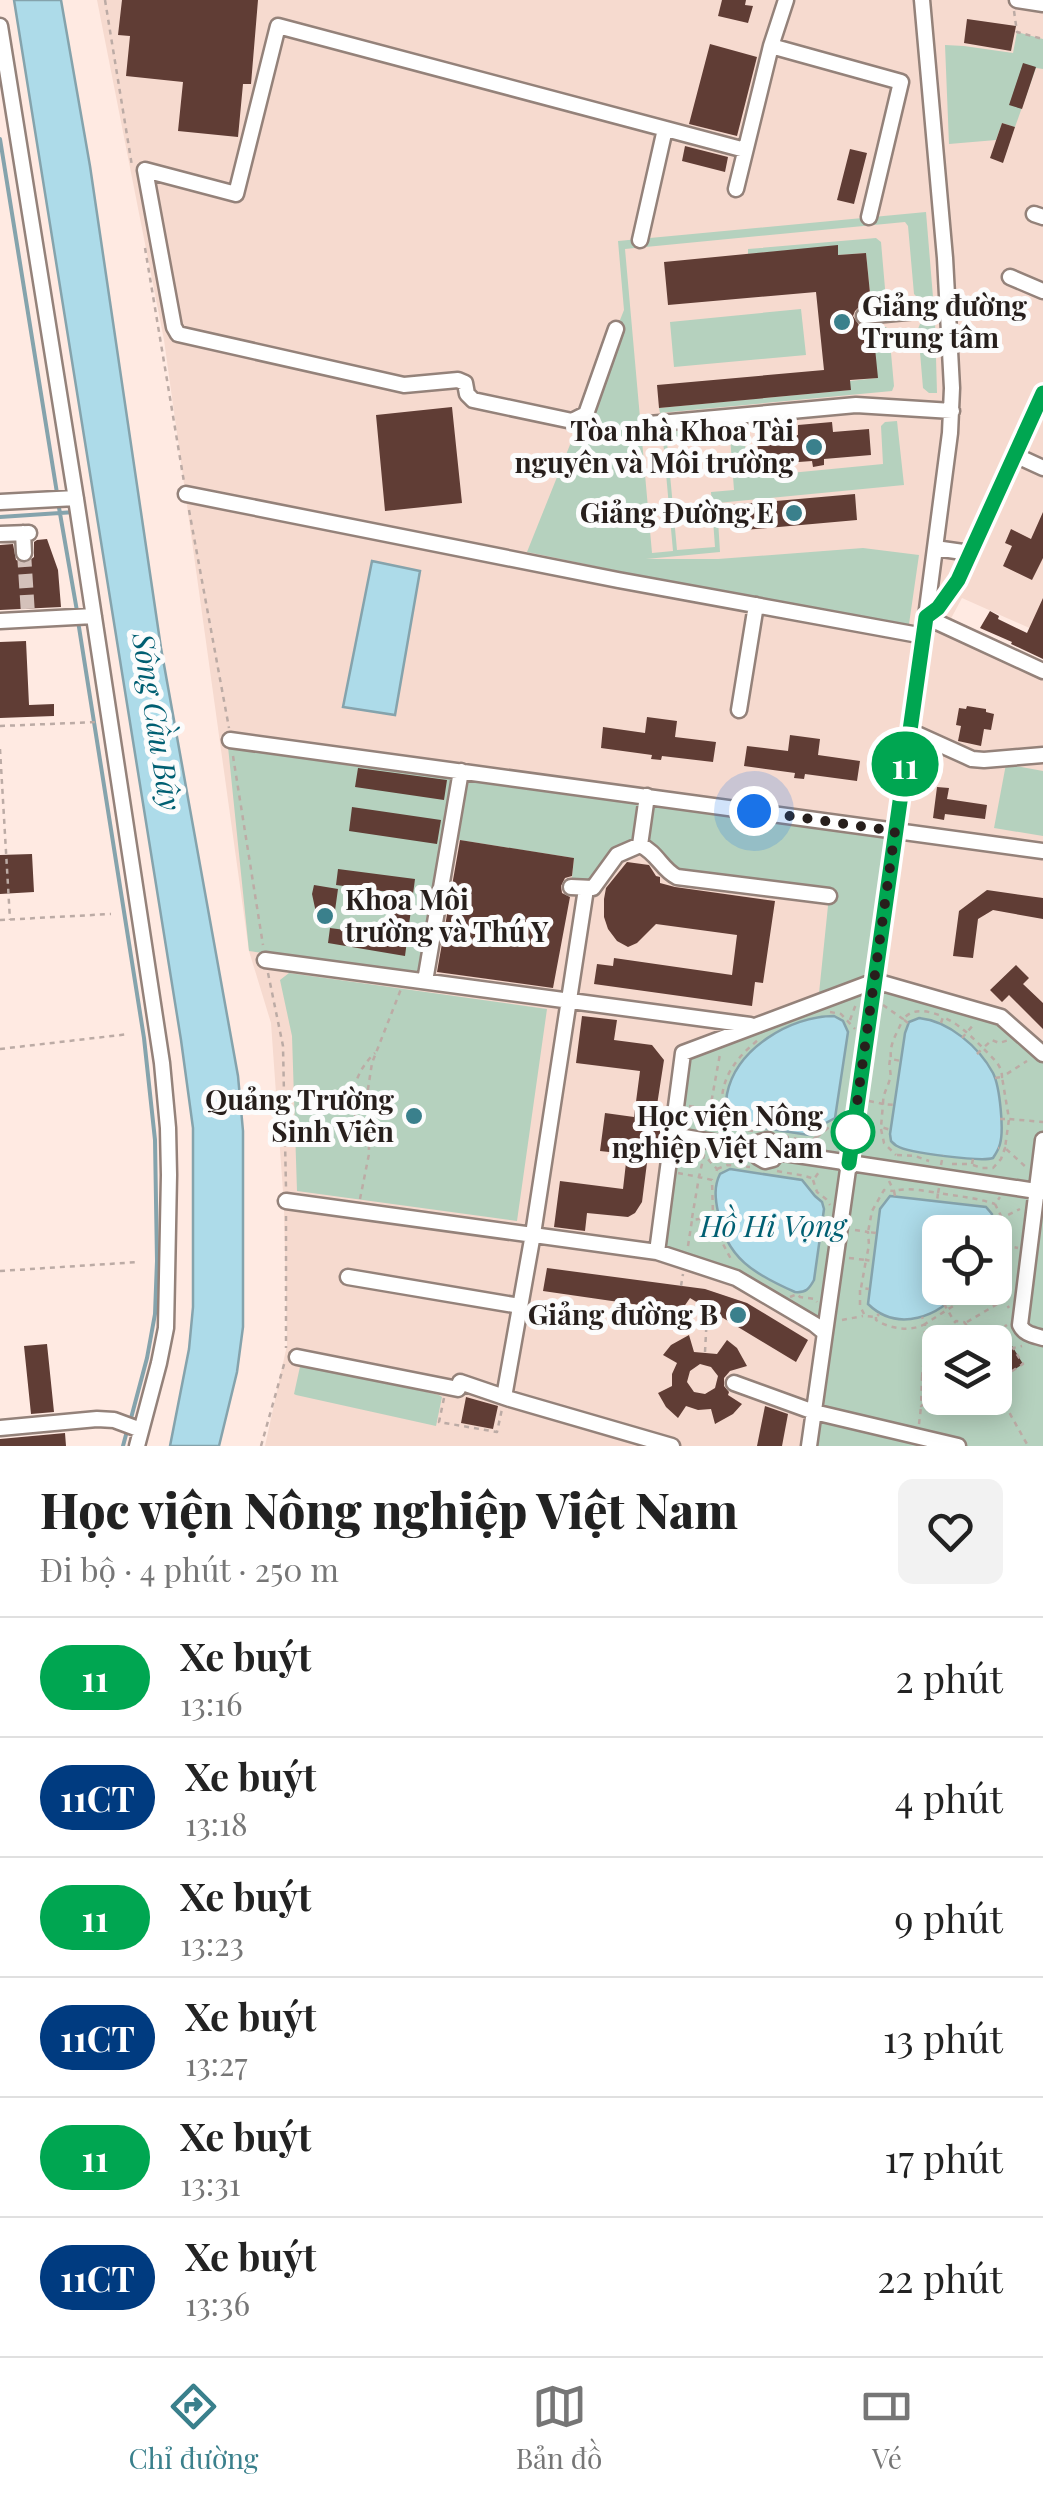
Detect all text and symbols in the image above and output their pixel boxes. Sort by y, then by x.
place label: Giảng đường Trung tâm [862,286,1027,355]
marker: Giảng đường Trung tâm [831,311,853,333]
place label: Tòa nhà Khoa Tài nguyên và Môi trường [514,411,795,480]
marker: Tòa nhà Khoa Tài nguyên và Môi trường [803,436,825,458]
place label: Giảng Đường E [580,493,774,530]
marker: Giảng Đường E [783,502,805,524]
water label: Sông Cầu Bây [124,629,193,813]
line badge: 11 [860,732,950,796]
text: 11 [892,741,918,788]
your location [729,786,779,836]
place label: Khoa Môi trường và Thú Y [344,880,549,949]
marker: Khoa Môi trường và Thú Y [314,905,336,927]
place label: Quảng Trường Sinh Viên [205,1080,395,1149]
place label: Học viện Nông nghiệp Việt Nam [612,1096,824,1165]
marker: Quảng Trường Sinh Viên [403,1105,425,1127]
marker: Học viện Nông nghiệp Việt Nam [832,1111,874,1153]
water label: Hồ Hi Vọng [699,1204,849,1245]
map controls [922,1215,1012,1415]
button: locate [922,1215,1012,1305]
place label: Giảng đường B [528,1295,718,1332]
marker: Giảng đường B [727,1304,749,1326]
button: layers [922,1325,1012,1415]
text: Học viện Nông nghiệp Việt Nam [40,1477,738,1541]
button: heart [898,1479,1003,1584]
text: Đi bộ · 4 phút · 250 m [40,1547,339,1590]
text: Xe buýt [180,1630,311,1681]
text: 2 phút [895,1652,1003,1703]
text: 11 [82,1654,108,1701]
text: 13:16 [180,1681,243,1724]
text: Xe buýt [185,1750,316,1801]
text: 4 phút [895,1772,1003,1823]
text: 11CT [60,1774,135,1821]
text: 13:18 [185,1801,248,1844]
text: Xe buýt [180,1870,311,1921]
text: 9 phút [894,1892,1003,1943]
text: 11 [82,1894,108,1941]
text: 13:23 [180,1921,244,1964]
text: Xe buýt [185,1990,316,2041]
text: 13 phút [883,2012,1003,2063]
text: 11CT [60,2014,135,2061]
text: 13:27 [185,2041,247,2084]
text: Xe buýt [180,2110,311,2161]
text: 17 phút [885,2132,1003,2183]
text: 11 [82,2134,108,2181]
text: 13:31 [180,2161,241,2204]
text: Xe buýt [185,2230,316,2281]
text: 22 phút [877,2252,1003,2303]
text: 11CT [60,2254,135,2301]
text: 13:36 [185,2281,250,2324]
tab: Chỉ đường [129,2379,259,2476]
tab: Bản đồ [516,2379,602,2476]
tab: Vé [859,2379,914,2476]

